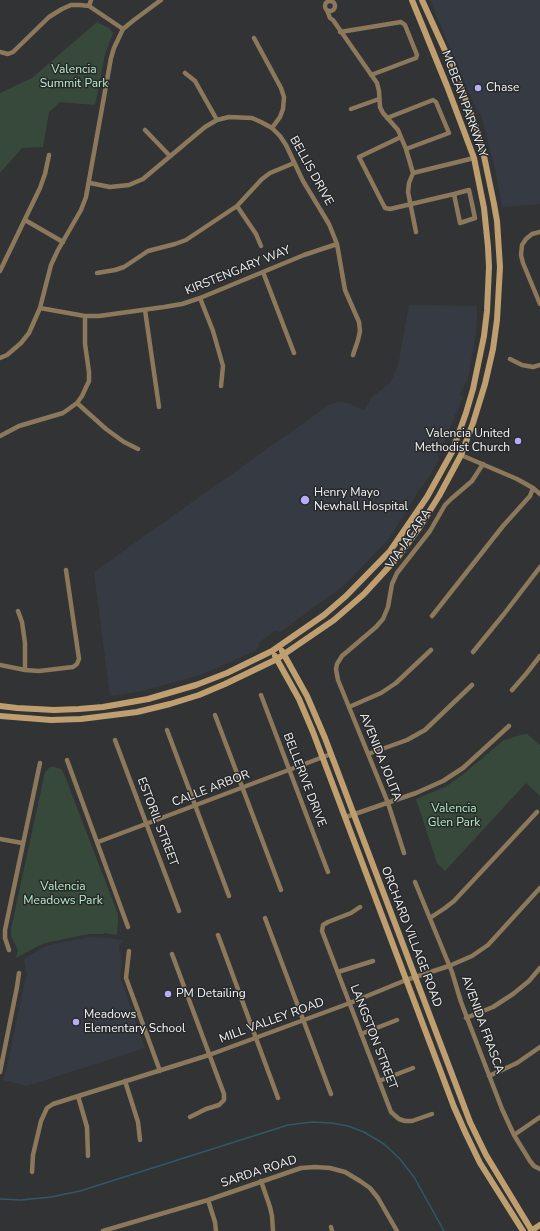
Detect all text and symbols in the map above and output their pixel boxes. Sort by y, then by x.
street label: MCBEAN PARKWAY [438,49,490,159]
park label: Valencia Summit Park [40,63,108,91]
place label: Chase [486,81,519,95]
marker: Chase [473,83,483,93]
street label: BELLIS DRIVE [286,134,336,208]
street label: KIRSTENGARY WAY [183,243,293,299]
place label: Valencia United Methodist Church [415,427,510,455]
marker: Valencia United Methodist Church [513,436,523,446]
place label: Henry Mayo Newhall Hospital [314,486,408,514]
marker: Henry Mayo Newhall Hospital [299,494,311,506]
street label: VIA JACARA [383,507,435,571]
street label: AVENIDA JOLITA [356,711,404,803]
street label: BELLERIVE DRIVE [279,731,329,829]
street label: CALLE ARBOR [170,768,252,810]
street label: ESTORIL STREET [133,775,181,869]
park label: Valencia Glen Park [428,802,480,830]
street label: ORCHARD VILLAGE ROAD [378,865,444,1009]
park label: Valencia Meadows Park [23,880,103,908]
street label: AVENIDA FRASCA [458,974,506,1076]
street label: LANGSTON STREET [346,983,400,1091]
place label: PM Detailing [176,987,246,1001]
marker: PM Detailing [163,989,173,999]
street label: MILL VALLEY ROAD [218,995,326,1047]
place label: Meadows Elementary School [84,1008,185,1036]
marker: Meadows Elementary School [71,1017,81,1027]
street label: SARDA ROAD [219,1153,299,1191]

